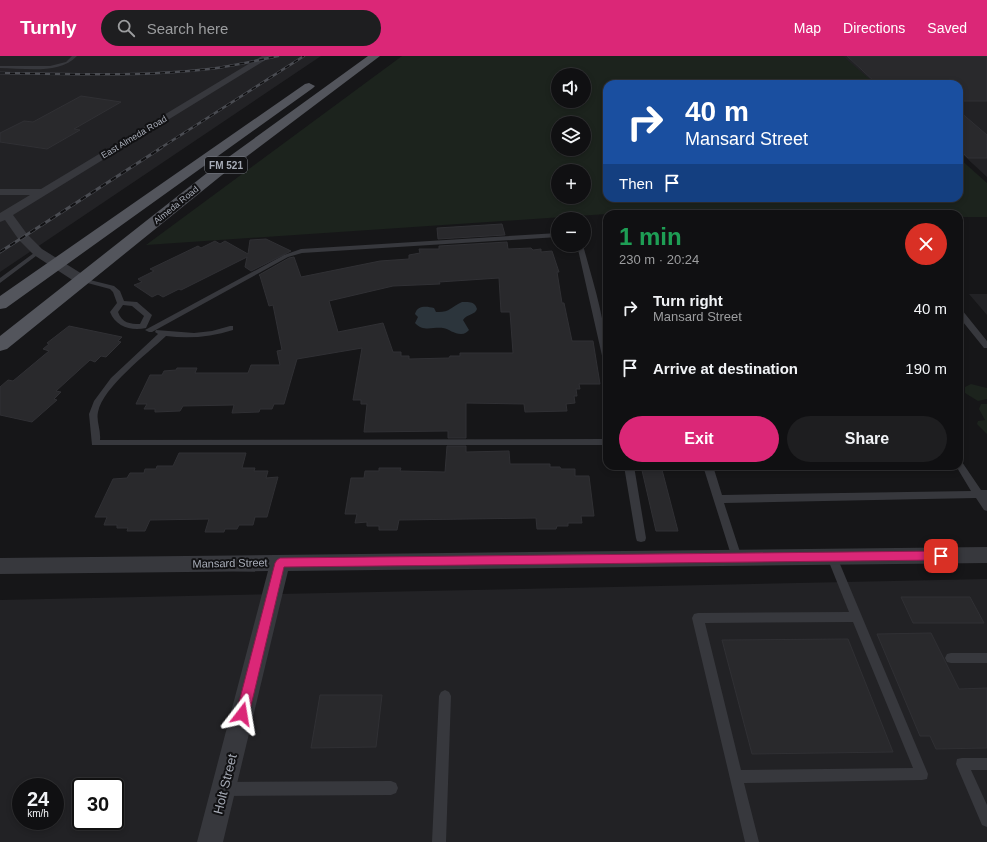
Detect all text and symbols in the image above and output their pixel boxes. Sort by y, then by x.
search box [101,10,381,46]
text: Turnly [20,17,77,38]
icon: search [115,17,137,39]
text: Search here [147,20,228,37]
text: Map [794,20,821,36]
text: Directions [843,20,905,36]
text: Saved [927,20,967,36]
map controls [551,68,591,252]
button: sound [551,68,591,108]
icon: right [619,96,671,148]
text: 40 m [685,96,749,127]
street label: East Almeda Road [99,114,169,160]
button: layers [551,116,591,156]
text: Mansard Street [685,129,808,149]
road number: FM 521 [205,157,247,173]
button: + [551,164,591,204]
icon: arrive [661,172,683,194]
text: Then [619,175,653,192]
street label: Almeda Road [152,184,200,226]
button: − [551,212,591,252]
text: 1 min [619,223,682,250]
button: close [905,223,947,265]
text: 230 m · 20:24 [619,252,699,267]
text: Turn right [653,292,723,309]
icon: right [619,297,641,319]
text: 40 m [914,300,947,317]
text: Mansard Street [653,309,742,324]
icon: arrive [619,357,641,379]
text: Arrive at destination [653,360,798,377]
text: 190 m [905,360,947,377]
button: Exit [619,416,779,462]
button: Share [787,416,947,462]
pin [924,539,958,573]
icon: arrive [930,545,952,567]
street label: Mansard Street [192,556,268,570]
position arrow [221,693,263,735]
street label: Holt Street [210,752,240,816]
speed limit sign: 30 [72,778,124,830]
text: 24 [27,788,49,810]
text: km/h [27,808,49,819]

